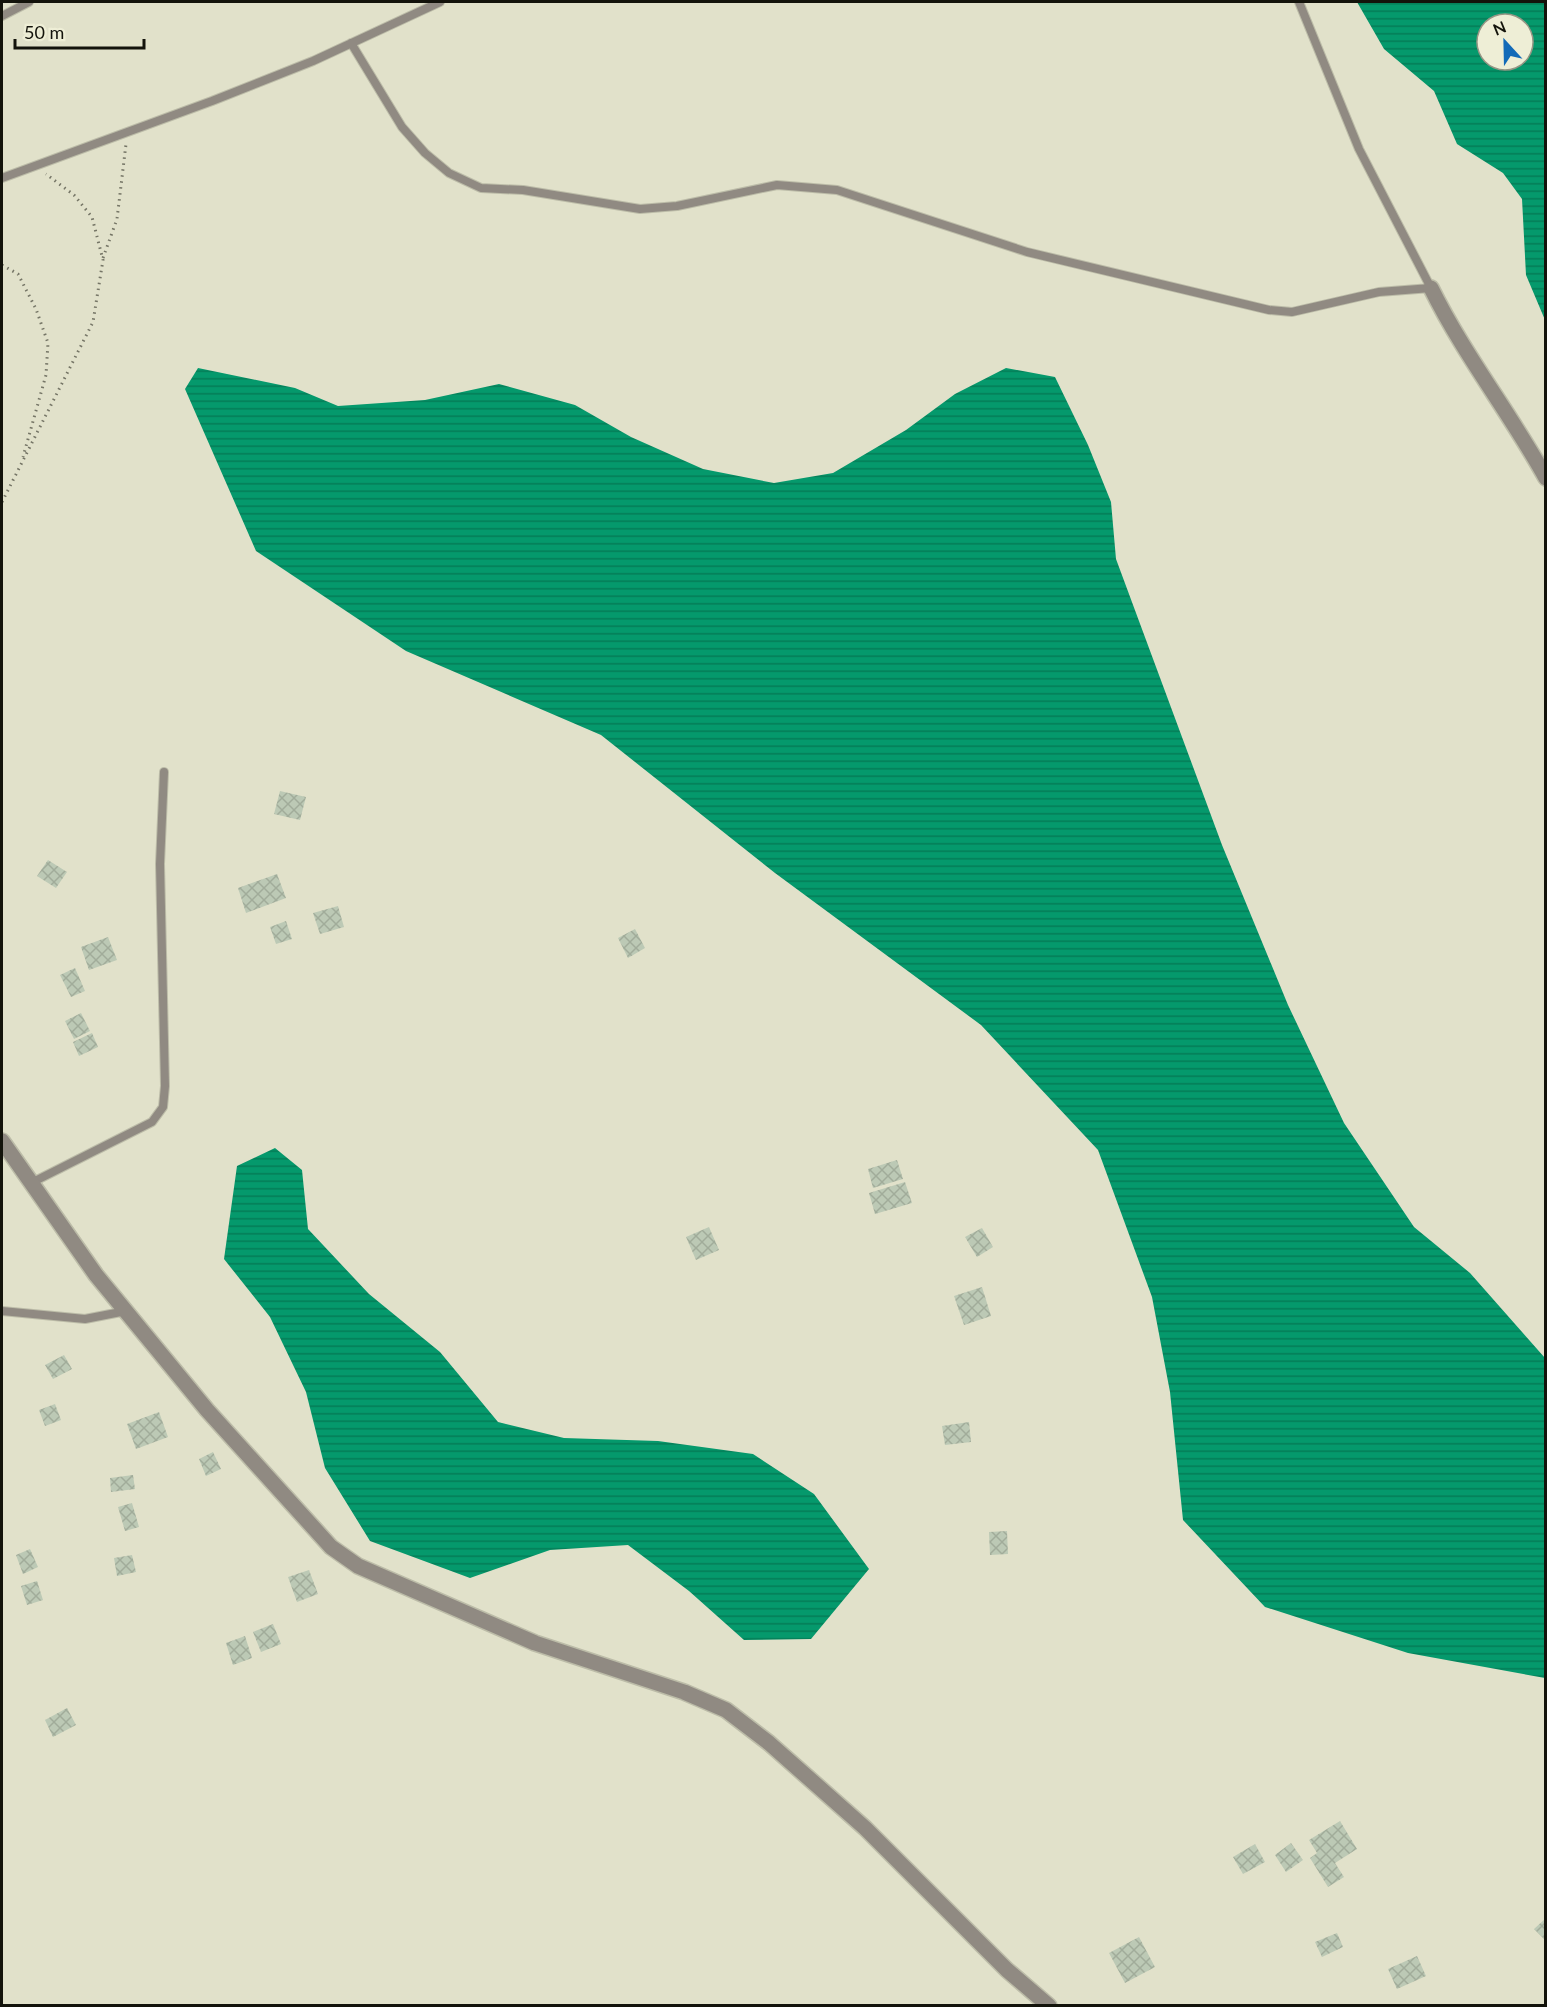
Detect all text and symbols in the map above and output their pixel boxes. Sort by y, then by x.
scale bar [15,12,144,50]
north arrow [1475,12,1535,72]
text: N [1490,17,1508,39]
text: 50 m [24,21,64,43]

